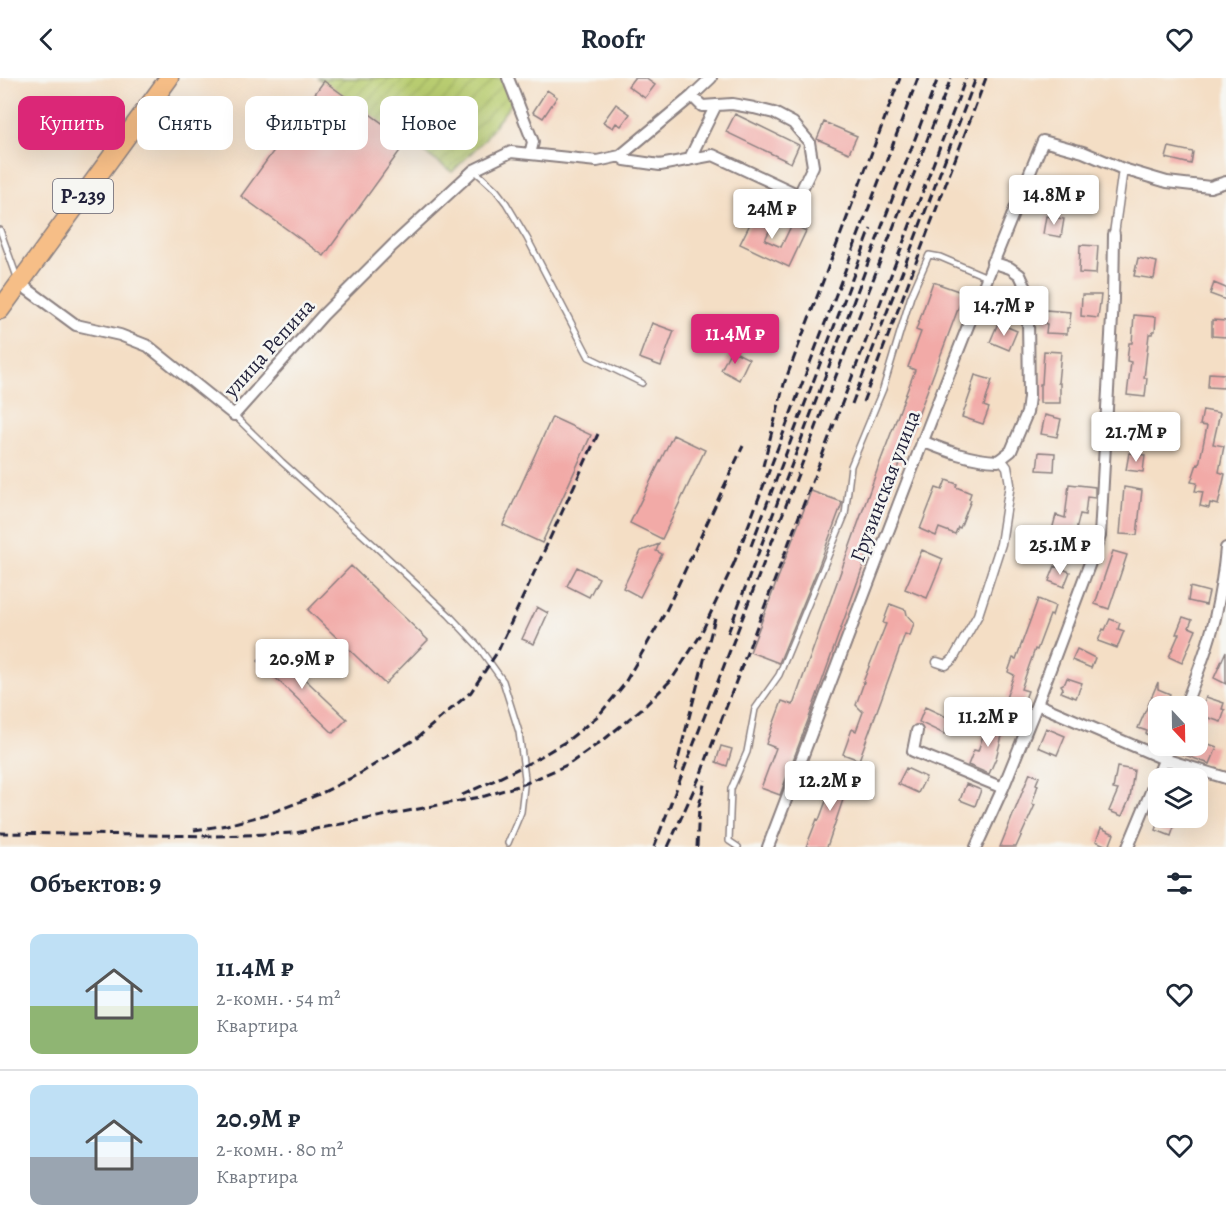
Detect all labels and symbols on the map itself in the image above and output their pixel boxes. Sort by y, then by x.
pin: 14.8M ₽ [999,175,1109,226]
road number: Р-239 [53,179,113,213]
pin: 24M ₽ [730,189,814,240]
pin: 14.7M ₽ [949,286,1059,337]
street label: улица Репина [216,292,321,404]
pin: 11.4M ₽ [680,314,790,365]
street label: Грузинская улица [843,406,927,566]
pin: 21.7M ₽ [1081,412,1191,463]
pin: 25.1M ₽ [1005,525,1115,576]
pin: 20.9M ₽ [247,639,357,690]
north arrow [1148,696,1208,756]
pin: 11.2M ₽ [933,697,1043,748]
pin: 12.2M ₽ [775,761,885,812]

